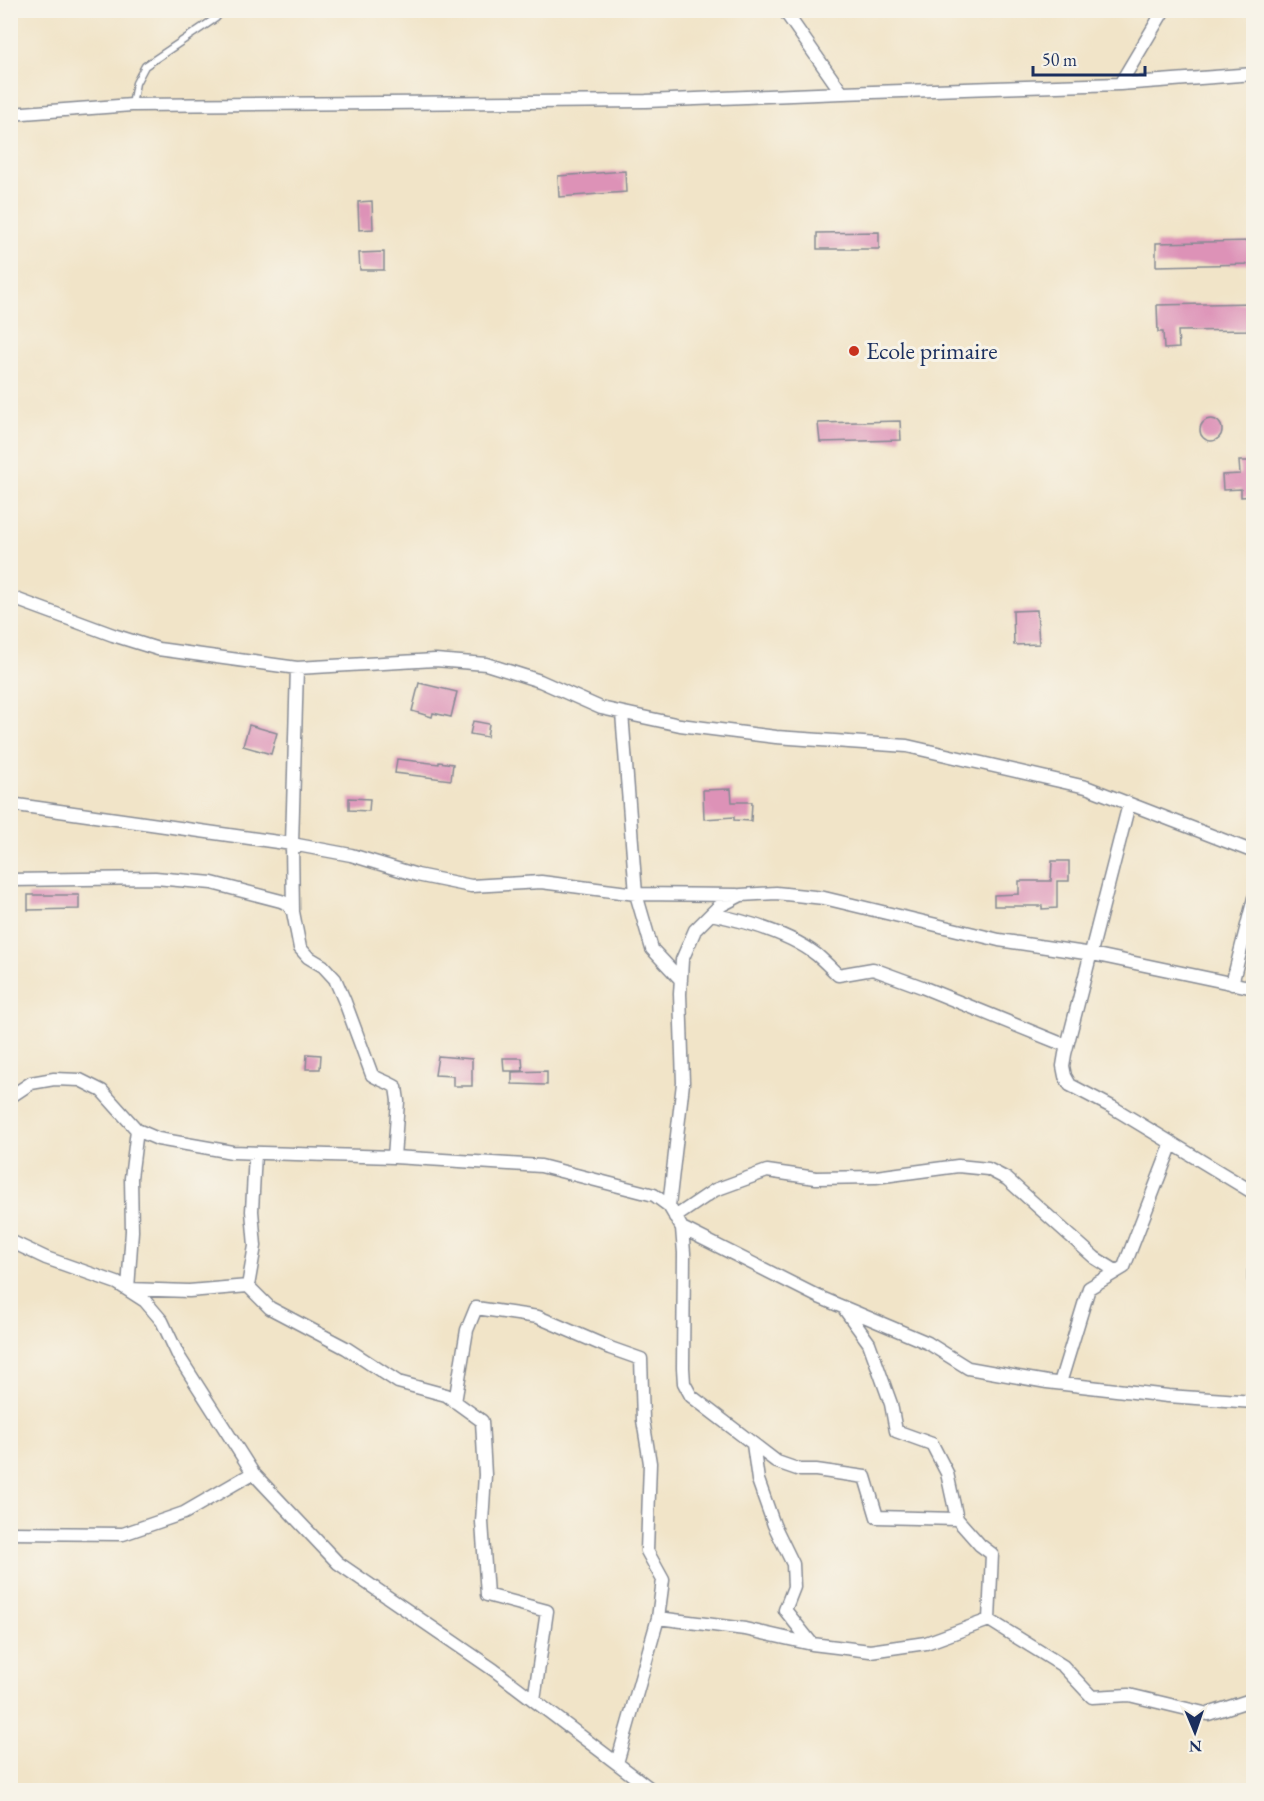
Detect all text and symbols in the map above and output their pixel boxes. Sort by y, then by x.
scale bar [1033,39,1146,77]
text: 50 m [1042,48,1077,71]
place label: Ecole primaire [866,335,998,366]
marker: Ecole primaire [847,344,861,358]
north arrow [1165,1702,1225,1762]
text: N [1189,1736,1202,1757]

